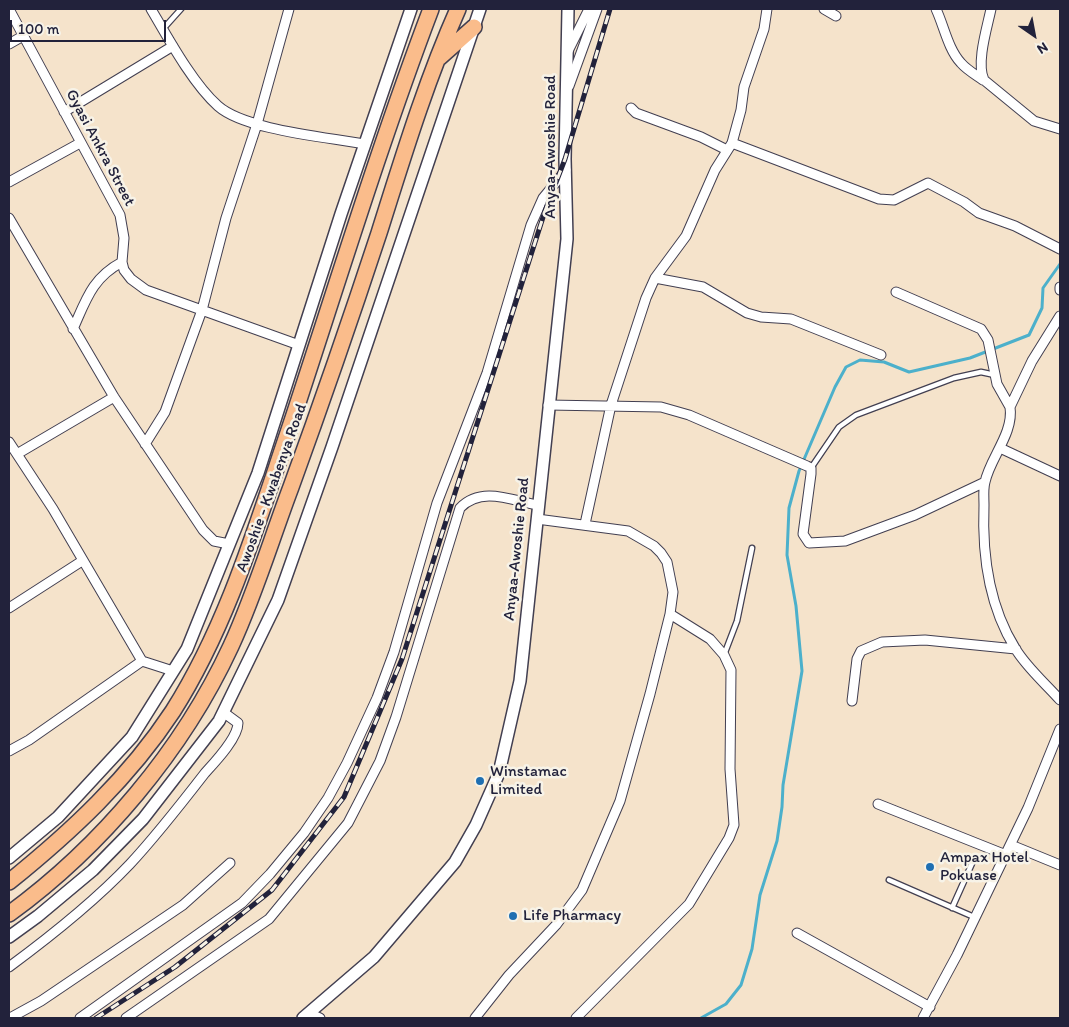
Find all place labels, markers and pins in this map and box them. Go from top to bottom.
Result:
place label: Winstamac Limited [490,762,567,800]
marker: Winstamac Limited [474,775,486,787]
place label: Ampax Hotel Pokuase [940,848,1029,886]
marker: Ampax Hotel Pokuase [924,861,936,873]
place label: Life Pharmacy [523,906,621,926]
marker: Life Pharmacy [507,910,519,922]

